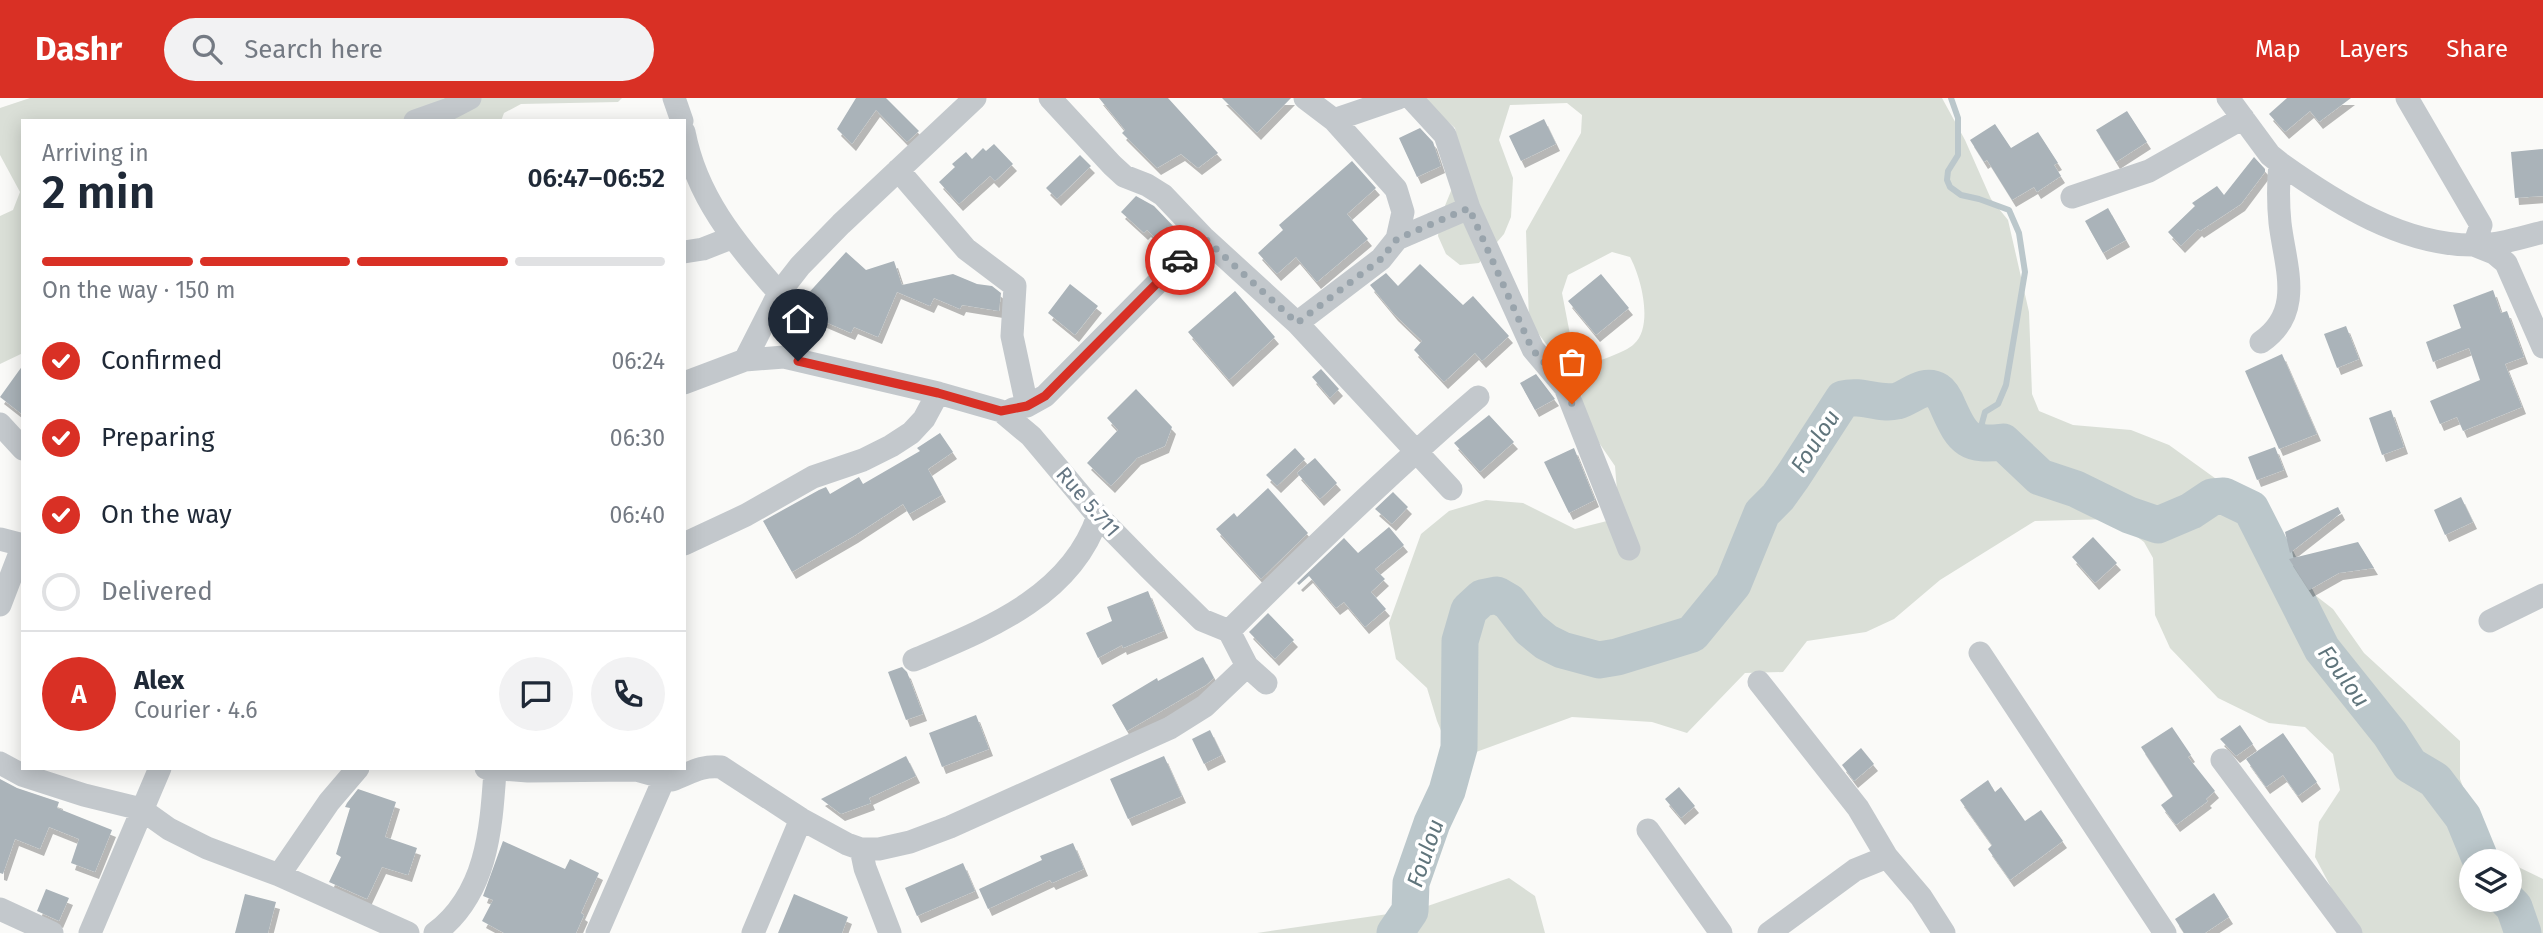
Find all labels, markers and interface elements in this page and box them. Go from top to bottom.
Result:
search box [164,18,654,81]
text: Dashr [35,29,122,69]
icon: search [188,30,226,68]
text: Search here [244,34,383,65]
text: Map [2255,35,2301,63]
text: Layers [2339,35,2408,63]
text: Share [2446,35,2508,63]
text: Arriving in [42,139,149,167]
text: 06:47–06:52 [527,163,665,194]
text: 2 min [42,165,155,220]
courier [1145,225,1215,295]
icon: car [1161,241,1199,279]
text: On the way · 150 m [42,276,235,304]
pin [768,289,828,361]
icon: home [779,300,817,338]
pin [1542,332,1602,404]
icon: check [42,342,80,380]
icon: bag [1553,343,1591,381]
text: Confirmed [101,345,222,376]
text: 06:24 [611,347,665,375]
water label: Foulou [1784,404,1846,478]
icon: check [42,419,80,457]
text: Preparing [101,422,214,453]
text: 06:30 [610,424,665,452]
street label: Rue 5.711 [1051,462,1125,542]
icon: check [42,496,80,534]
text: On the way [101,499,232,530]
text: 06:40 [609,501,665,529]
text: Delivered [101,576,213,607]
water label: Foulou [2312,639,2376,713]
button: chat [499,657,573,731]
button: phone [591,657,665,731]
text: Alex [134,665,184,696]
text: A [71,679,87,710]
text: Courier · 4.6 [134,696,258,724]
water label: Foulou [1400,815,1450,891]
map controls [2459,849,2522,912]
button: layers [2459,849,2522,912]

